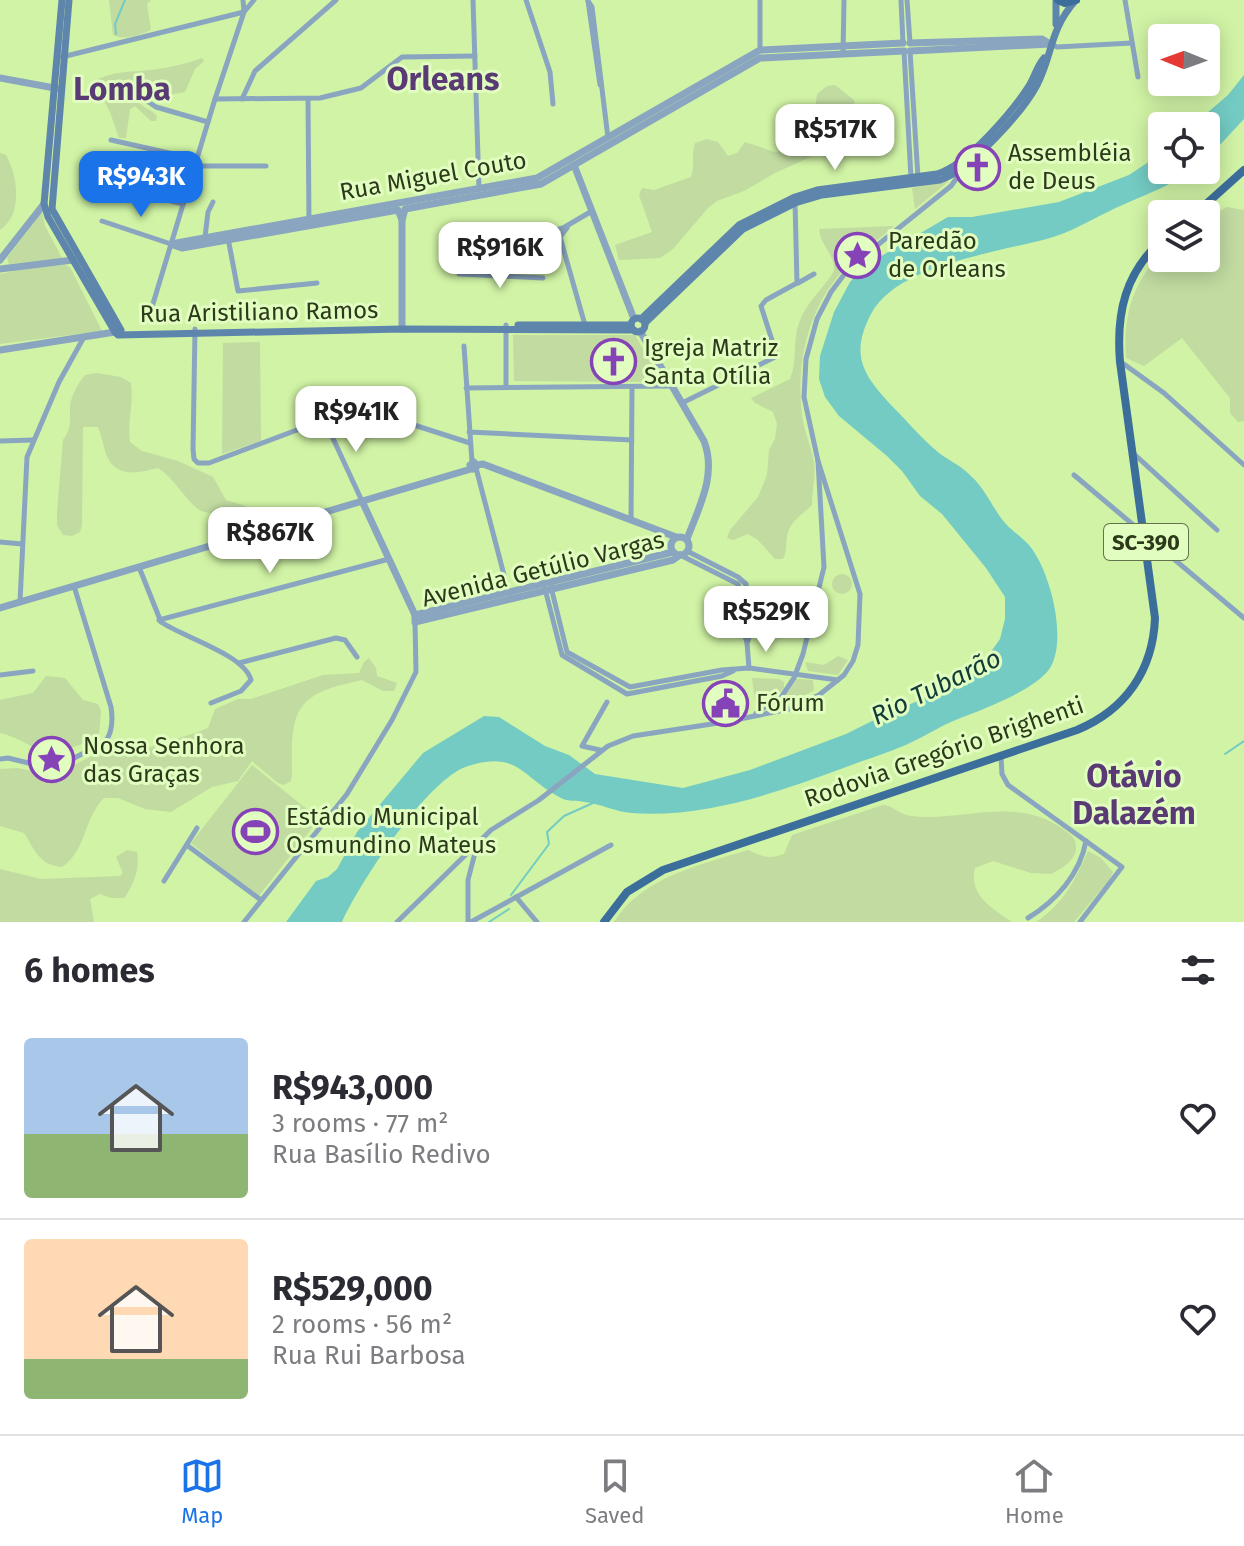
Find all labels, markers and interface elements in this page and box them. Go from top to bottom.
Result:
north arrow [1148,24,1220,96]
map controls [1148,24,1220,272]
district label: Orleans [386,60,500,98]
district label: Lomba [73,70,171,108]
pin: R$517K [770,104,900,172]
button: locate [1148,112,1220,184]
text: R$517K [793,114,877,145]
place label: Assembléia de Deus [1008,139,1132,195]
church icon: Assembléia de Deus [953,143,1001,191]
street label: Rua Miguel Couto [337,146,529,206]
pin: R$943K [76,151,206,219]
text: R$943K [97,161,185,192]
button: layers [1148,200,1220,272]
pin: R$916K [435,222,565,290]
place label: Paredão de Orleans [888,227,1006,283]
place icon: Paredão de Orleans [833,231,881,279]
text: R$916K [457,232,543,263]
street label: Rua Aristiliano Ramos [139,296,379,328]
place label: Igreja Matriz Santa Otília [644,334,778,390]
church icon: Igreja Matriz Santa Otília [589,338,637,386]
pin: R$941K [291,386,421,454]
text: R$941K [313,396,399,427]
pin: R$867K [205,507,335,575]
text: R$867K [226,517,314,548]
road number: SC-390 [1104,524,1188,560]
street label: Avenida Getúlio Vargas [419,525,667,613]
pin: R$529K [701,586,831,654]
text: R$529K [722,596,810,627]
water label: Rio Tubarão [866,642,1006,732]
public building icon: Fórum [701,679,749,727]
place label: Fórum [756,689,825,717]
street label: Rodovia Gregório Brighenti [801,691,1087,813]
place label: Nossa Senhora das Graças [83,732,245,788]
place icon: Nossa Senhora das Graças [28,736,76,784]
district label: Otávio Dalazém [1072,757,1196,832]
place label: Estádio Municipal Osmundino Mateus [286,803,496,859]
sports icon: Estádio Municipal Osmundino Mateus [231,807,279,855]
icon: filters [1176,948,1220,992]
text: 6 homes [24,950,155,991]
text: R$943,000 [272,1067,433,1108]
icon: home [88,1070,184,1166]
icon: heart [1176,1096,1220,1140]
text: 3 rooms · 77 m² [272,1108,448,1139]
text: Rua Basílio Redivo [272,1139,491,1170]
text: R$529,000 [272,1268,433,1309]
icon: home [88,1271,184,1367]
icon: heart [1176,1297,1220,1341]
text: 2 rooms · 56 m² [272,1309,452,1340]
text: Rua Rui Barbosa [272,1340,466,1371]
tab: Map [180,1454,224,1529]
tab: Saved [585,1454,644,1529]
tab: Home [1005,1454,1064,1529]

